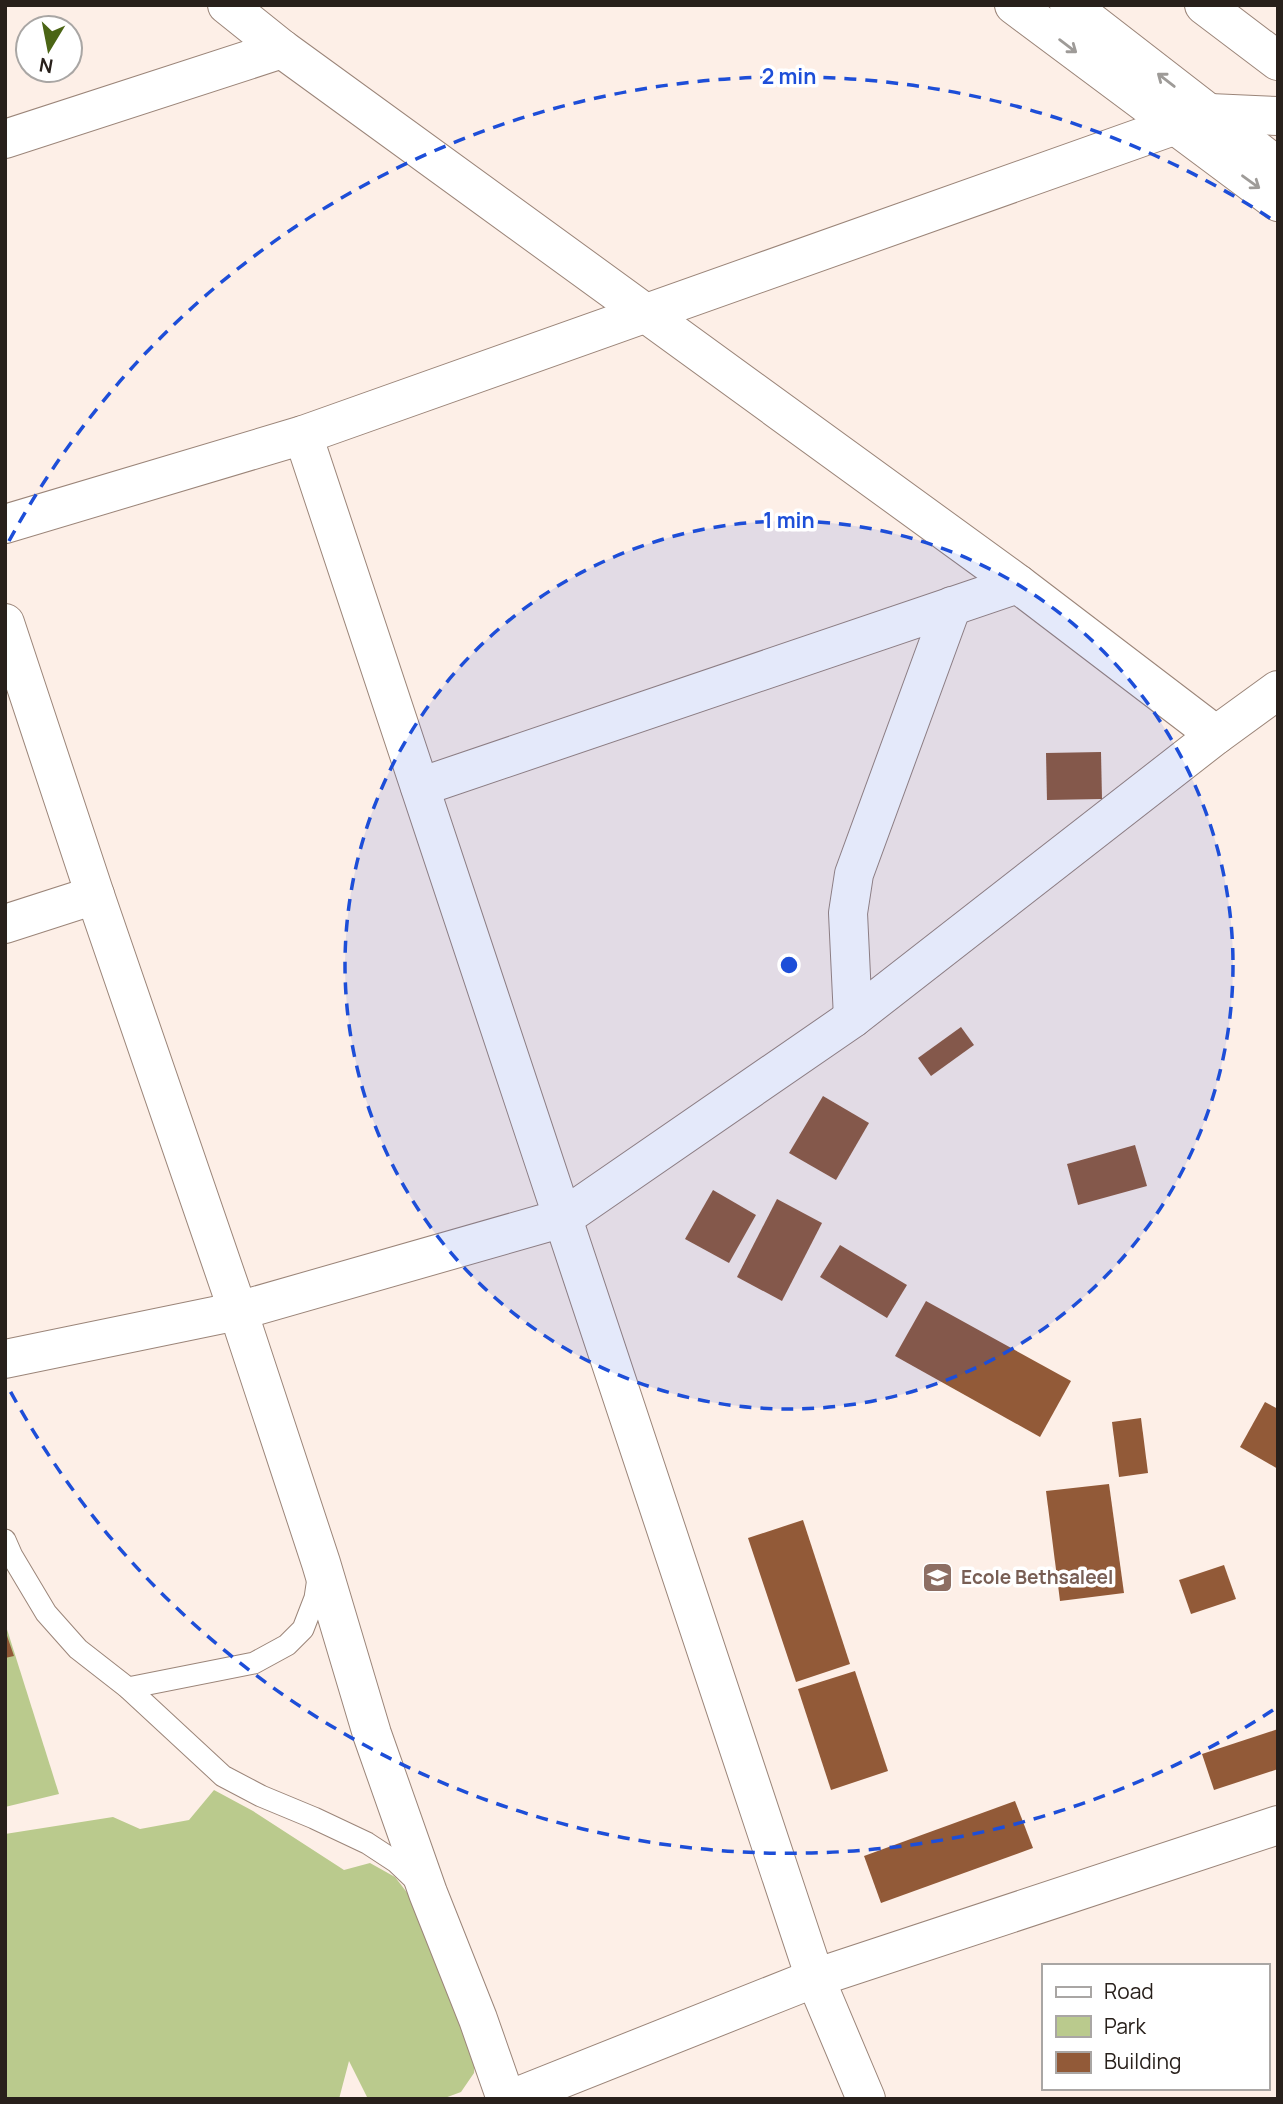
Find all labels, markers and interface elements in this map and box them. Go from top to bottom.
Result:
north arrow [14,14,84,84]
one-way arrow [1059,39,1077,54]
text: N [37,52,55,80]
text: 2 min [762,62,816,90]
one-way arrow [1158,72,1176,87]
one-way arrow [1241,175,1260,189]
text: 1 min [763,506,815,534]
centre of rings [777,953,801,977]
school or university icon: Ecole Bethsaleel [921,1560,955,1594]
place label: Ecole Bethsaleel [961,1564,1113,1590]
legend [1042,1964,1269,2090]
text: Road [1104,1977,1154,2005]
text: Park [1104,2012,1146,2040]
text: Building [1104,2047,1181,2075]

